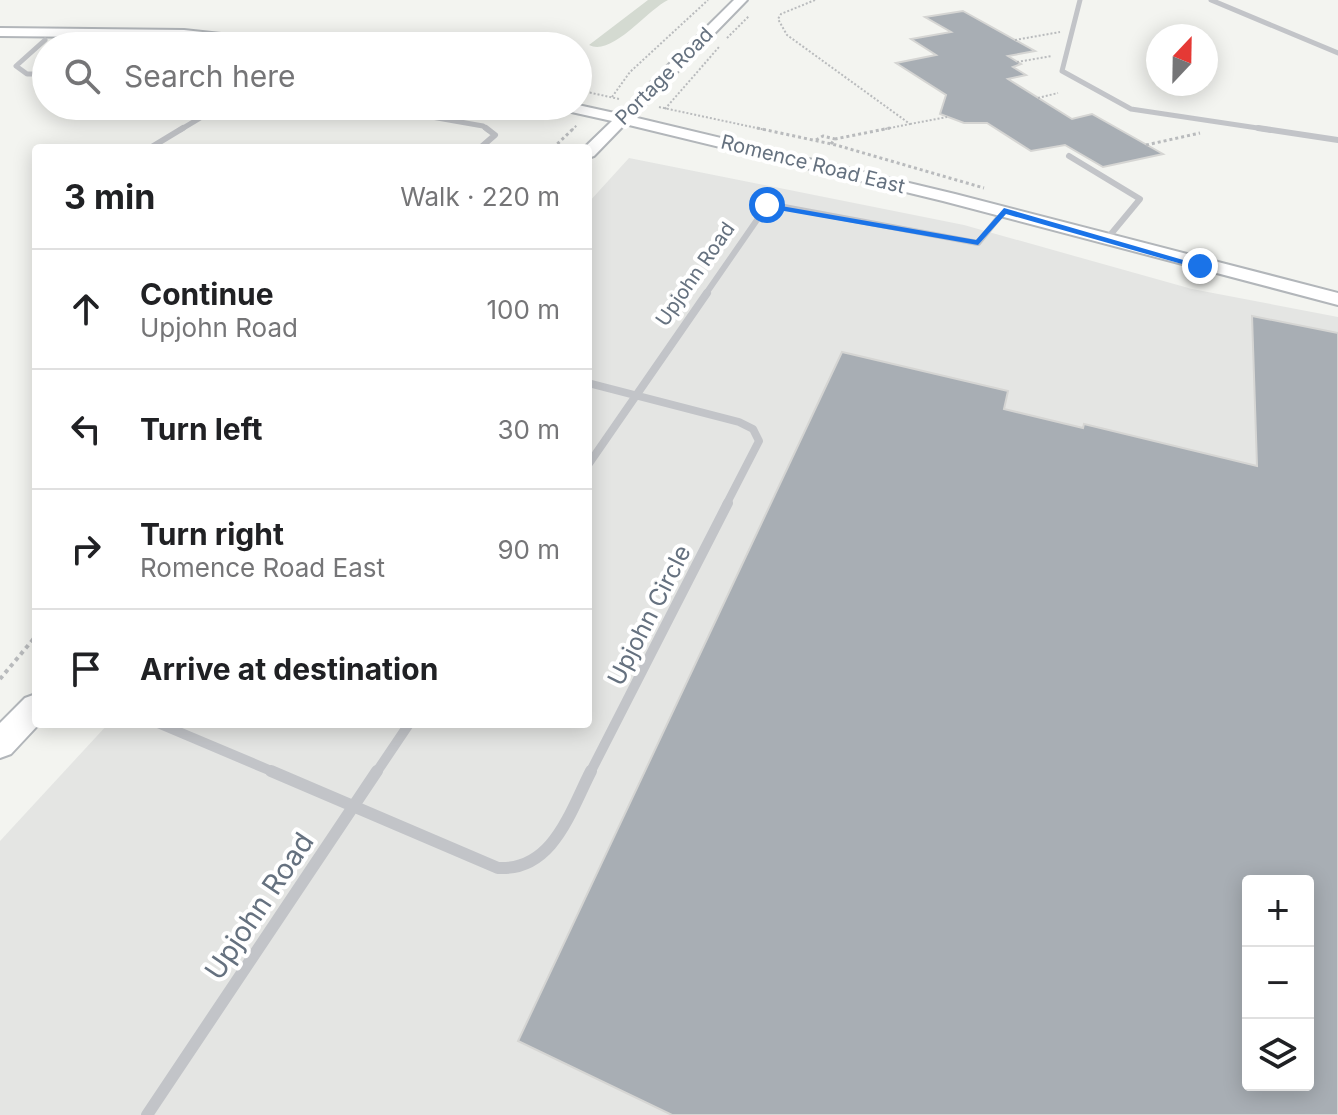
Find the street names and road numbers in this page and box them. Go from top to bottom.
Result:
street label: Portage Road [610,22,718,130]
street label: Romence Road East [719,130,908,199]
street label: Upjohn Road [650,217,740,331]
street label: Upjohn Circle [601,540,697,690]
street label: Upjohn Road [197,826,321,986]

